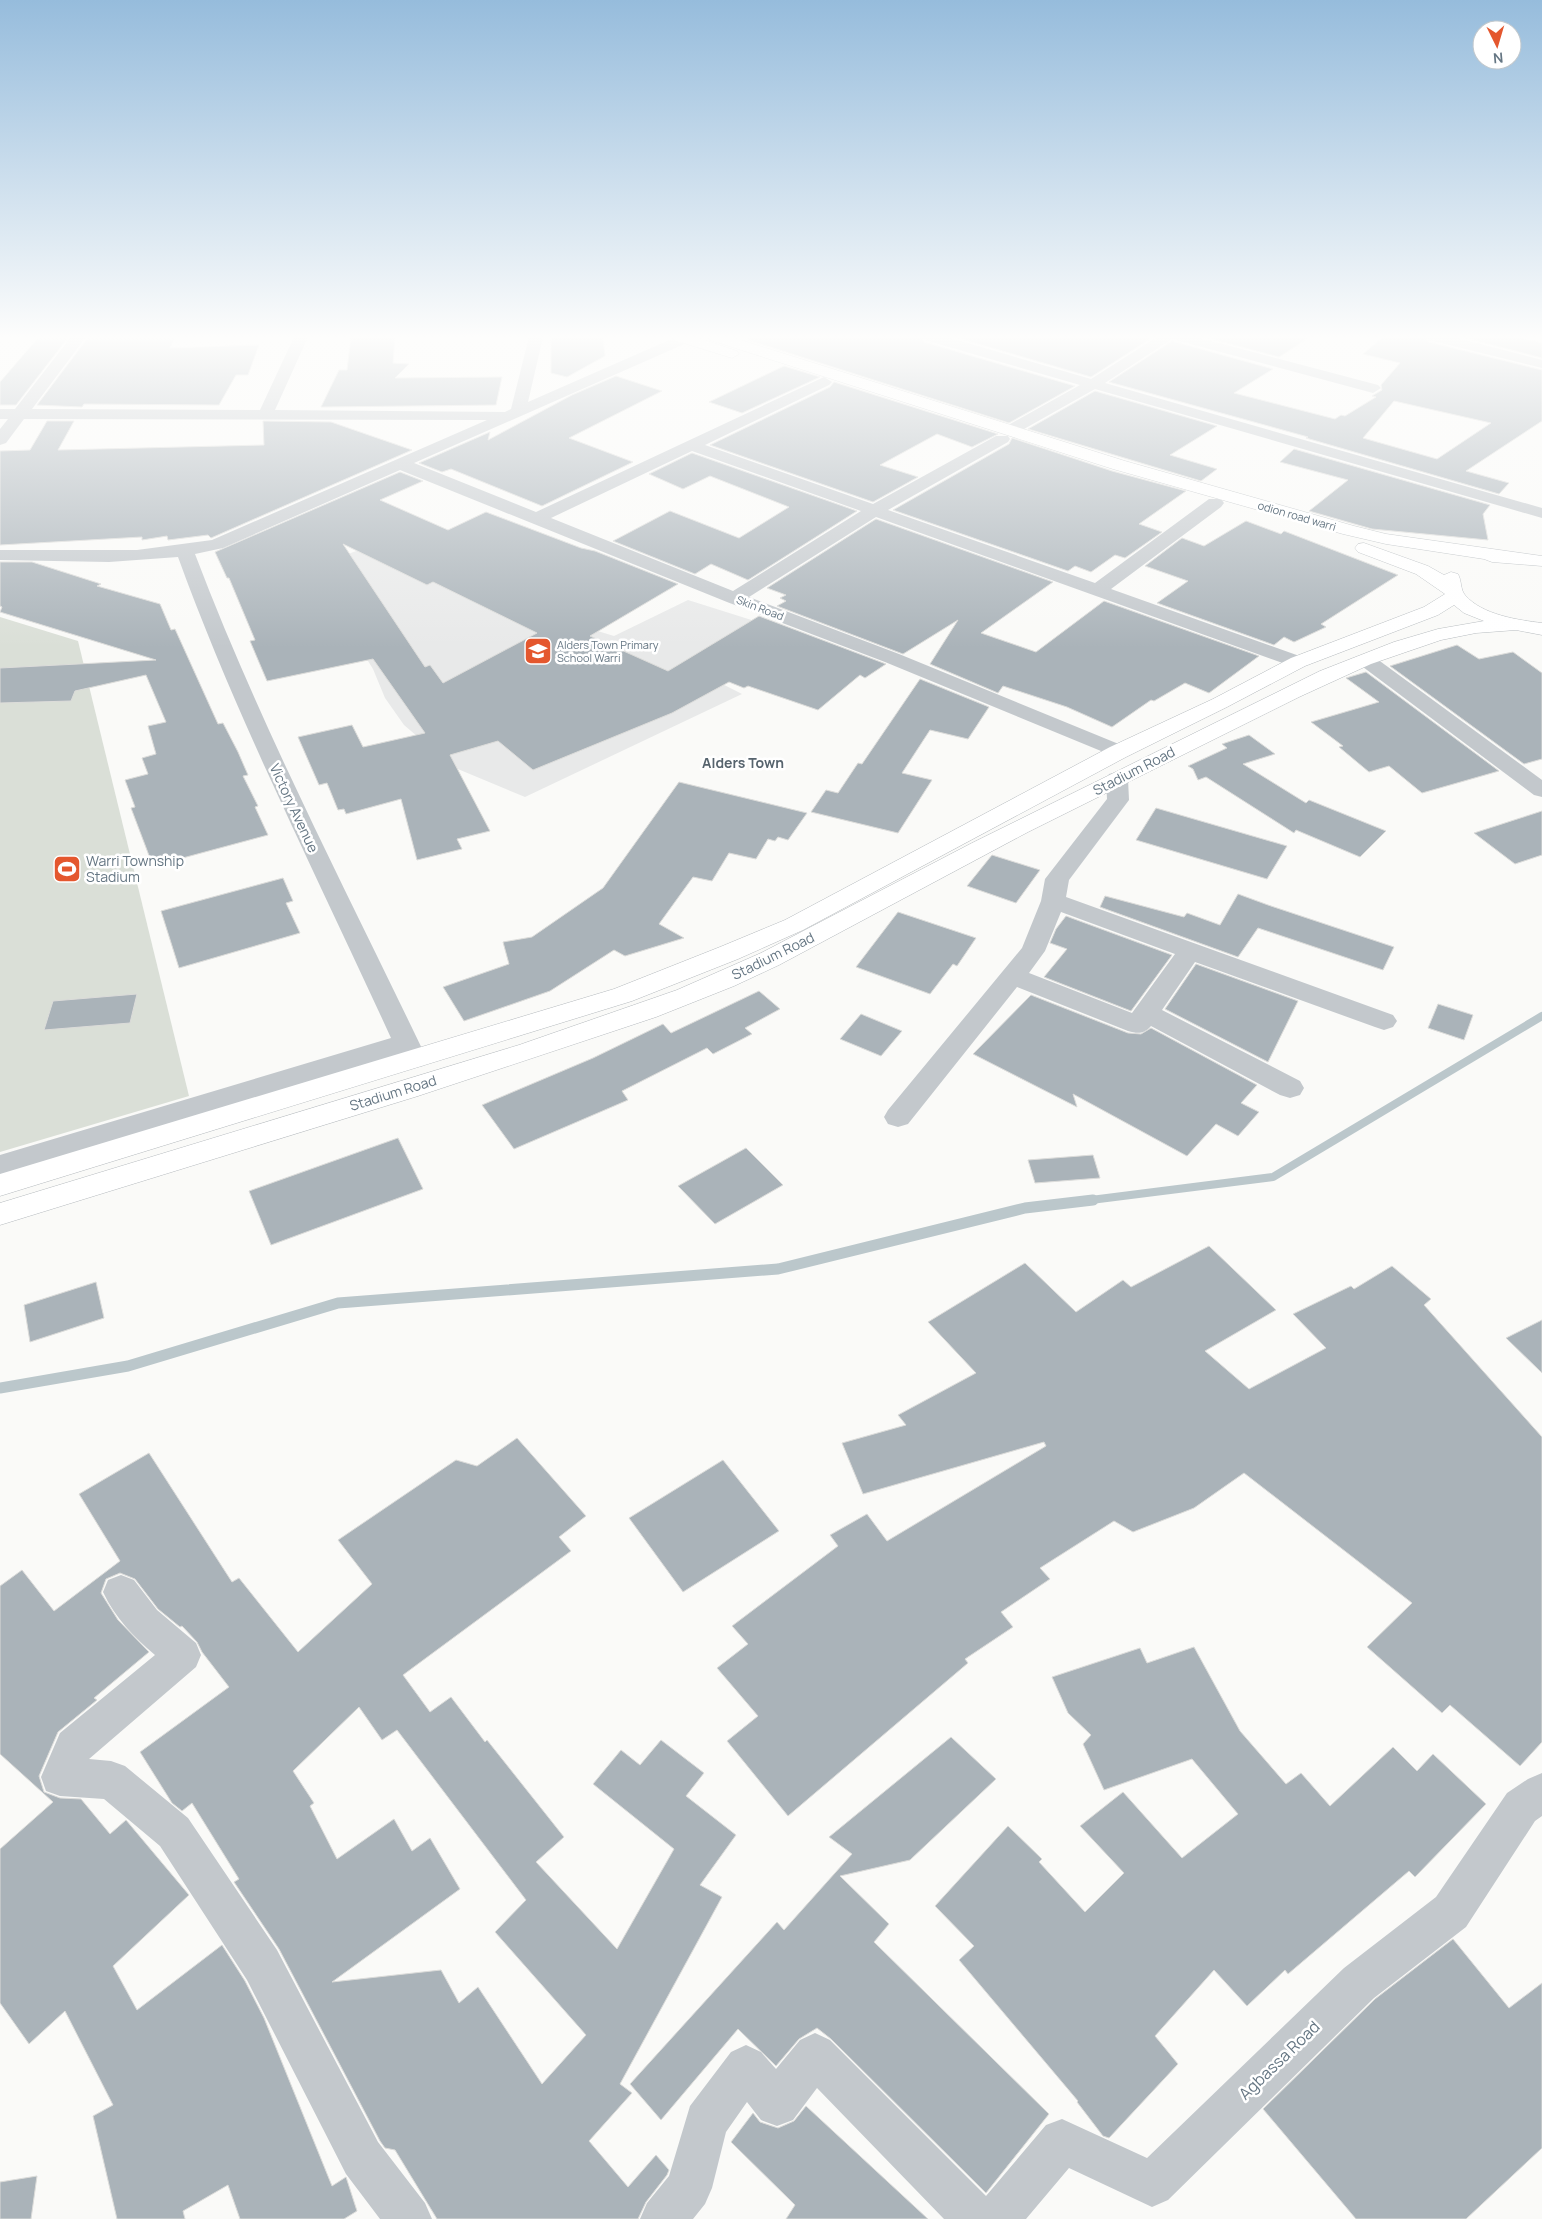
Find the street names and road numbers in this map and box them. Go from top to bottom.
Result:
street label: odion road warri [1256,497,1338,534]
street label: Skin Road [734,592,786,623]
street label: Stadium Road [1089,742,1178,799]
street label: Victory Avenue [266,760,323,855]
street label: Stadium Road [728,927,817,984]
street label: Stadium Road [347,1070,439,1115]
street label: Agbassa Road [1234,2016,1324,2104]

